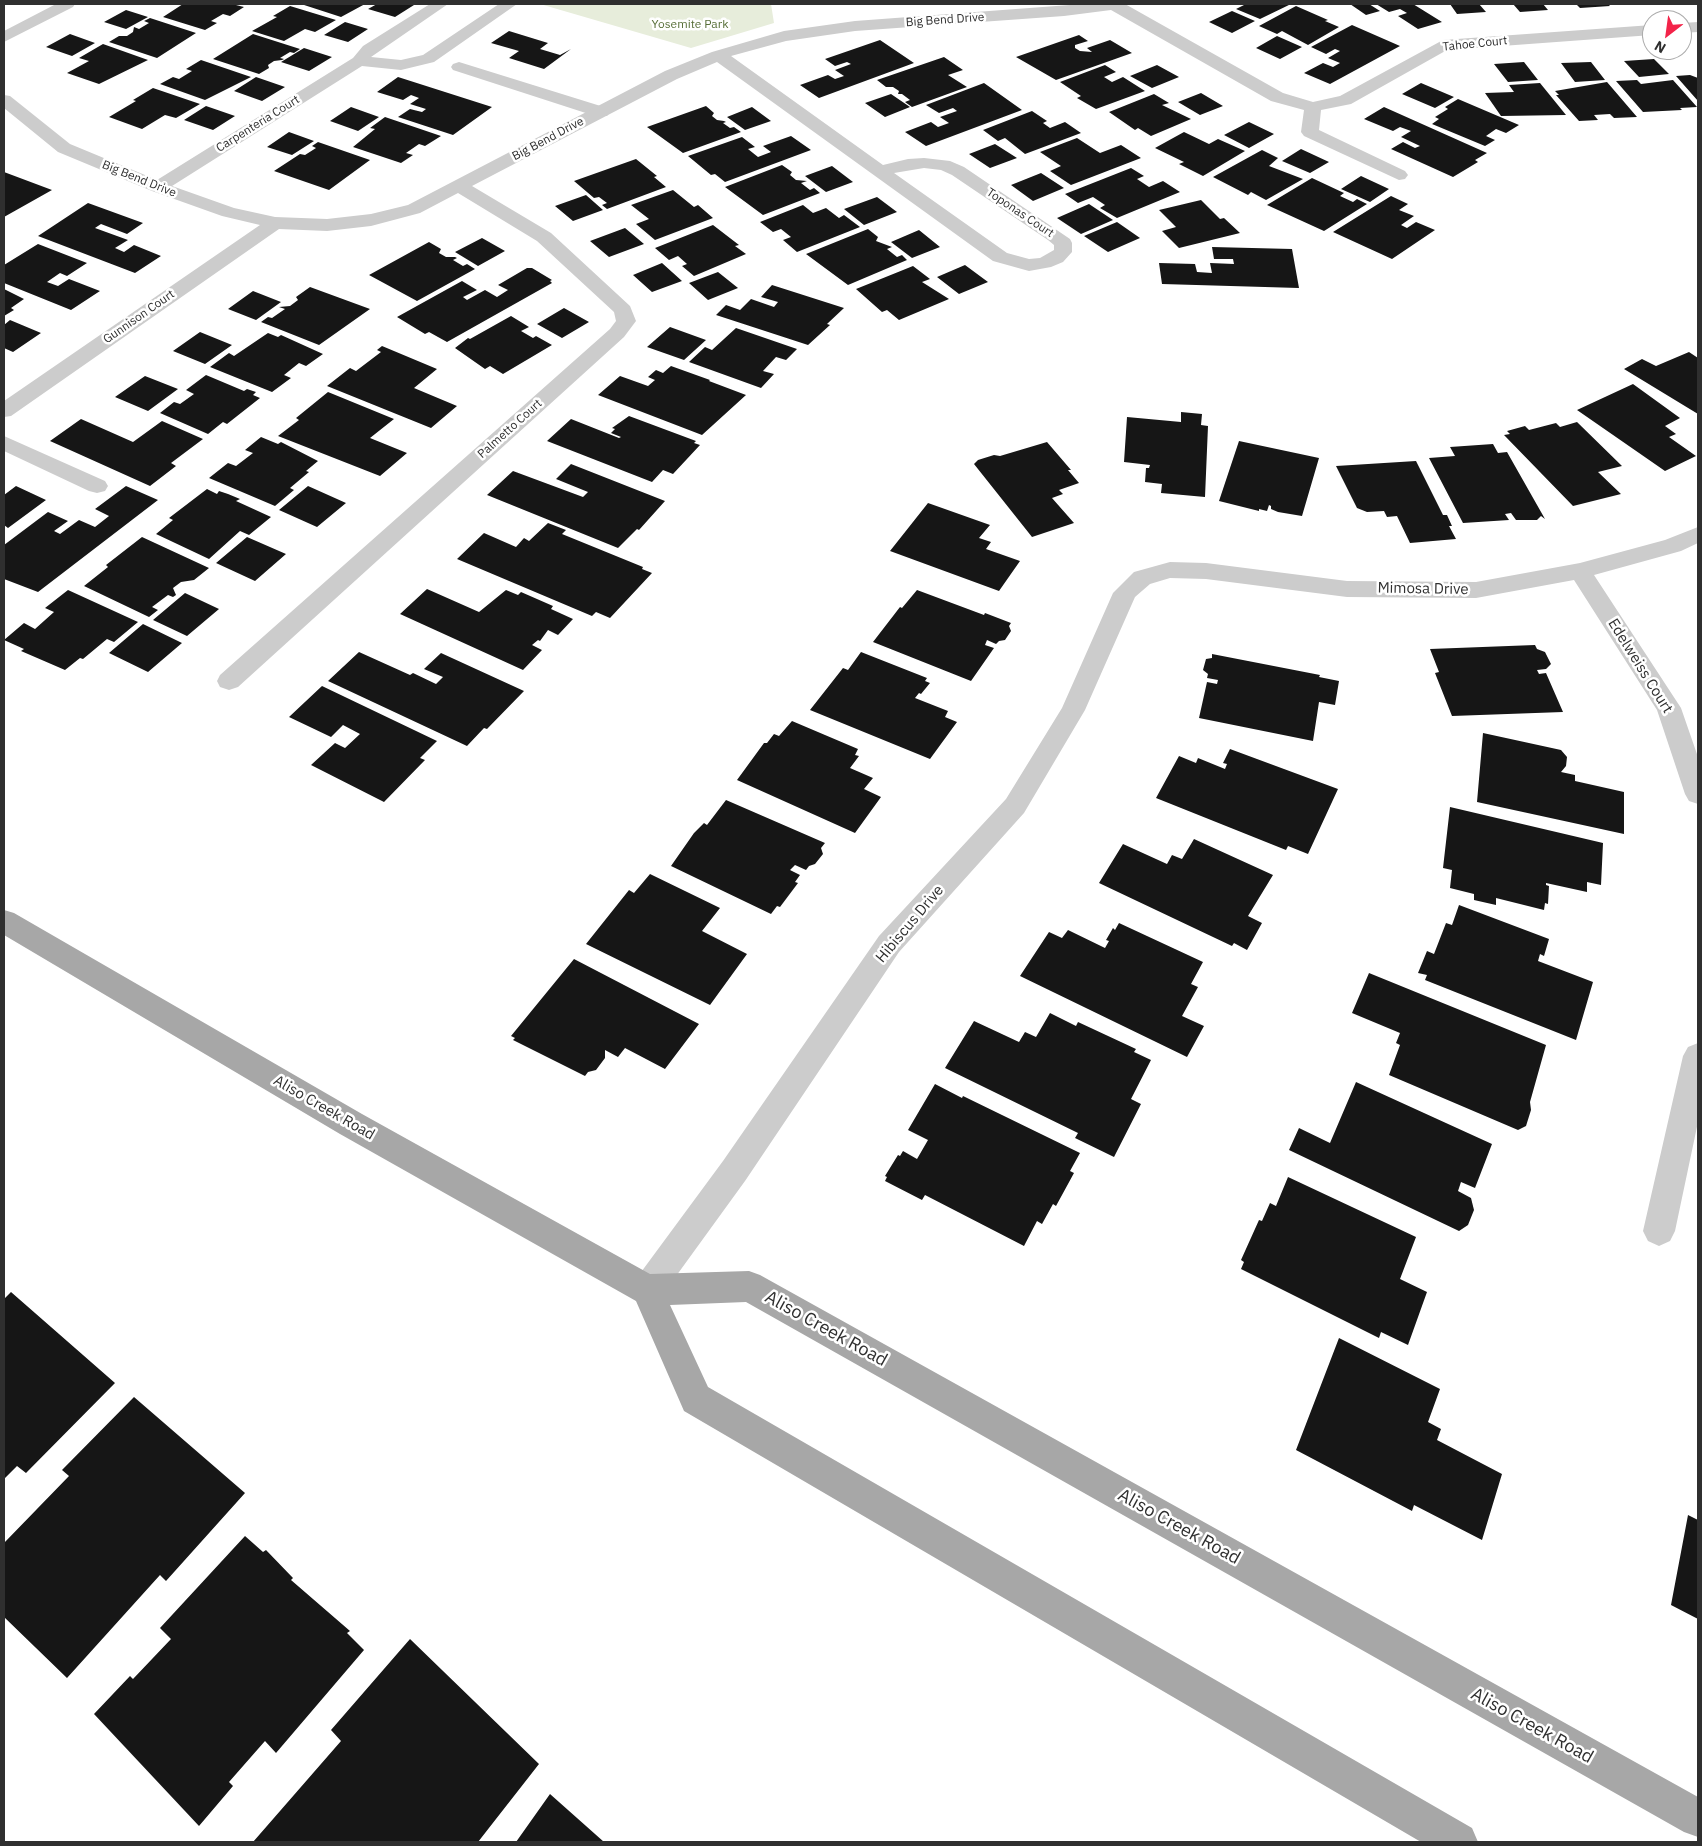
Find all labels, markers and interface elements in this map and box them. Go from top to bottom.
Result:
street label: Big Bend Drive [905,10,985,30]
north arrow [1642,10,1692,60]
park label: Yosemite Park [651,18,729,32]
street label: Tahoe Court [1442,33,1508,55]
text: N [1651,37,1669,57]
street label: Carpenteria Court [214,93,302,155]
street label: Big Bend Drive [510,114,586,164]
street label: Big Bend Drive [100,158,178,200]
street label: Toponas Court [984,185,1056,241]
street label: Gunnison Court [101,287,177,347]
street label: Palmetto Court [475,396,545,462]
street label: Mimosa Drive [1377,579,1469,599]
street label: Edelweiss Court [1604,615,1676,717]
street label: Hibiscus Drive [872,882,948,966]
street label: Aliso Creek Road [270,1072,378,1144]
street label: Aliso Creek Road [761,1286,891,1372]
street label: Aliso Creek Road [1114,1484,1244,1570]
street label: Aliso Creek Road [1467,1683,1597,1769]

